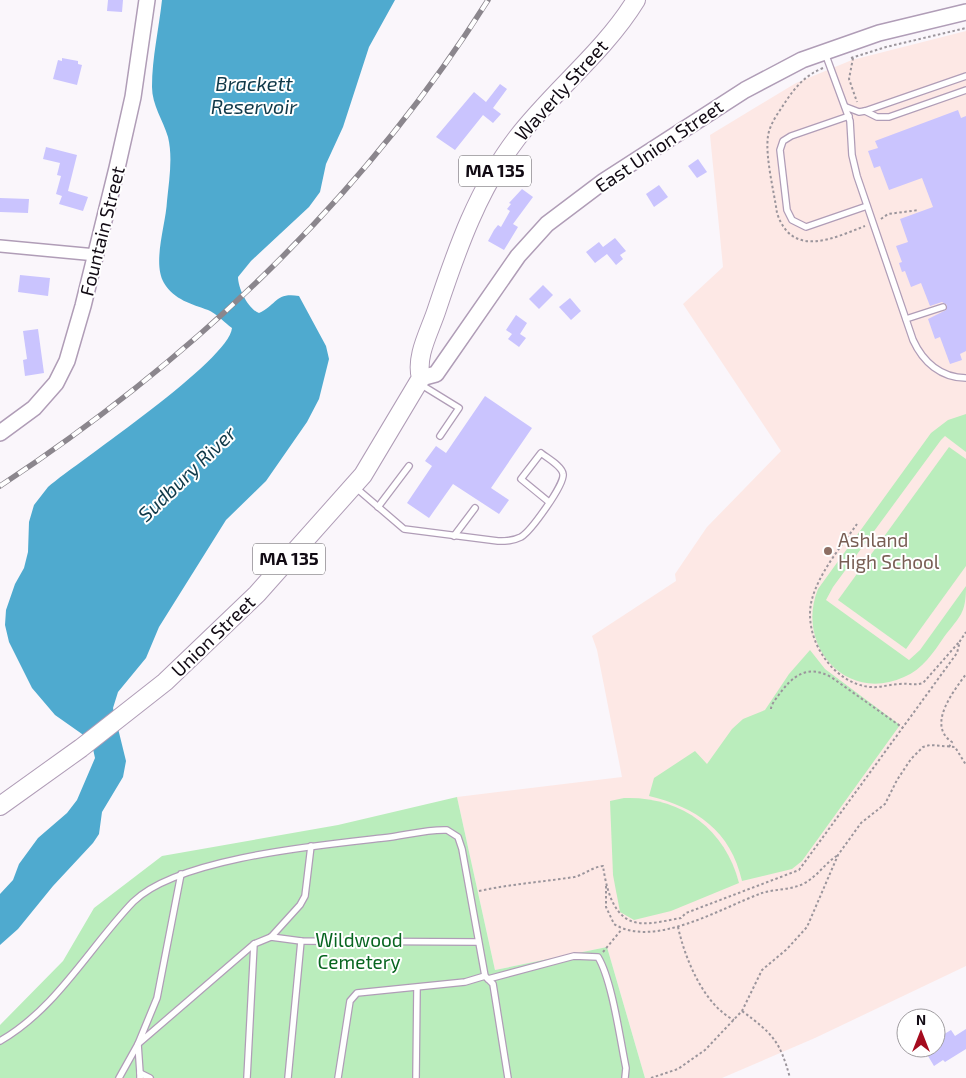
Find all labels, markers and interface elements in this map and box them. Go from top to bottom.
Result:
street label: Waverly Street [509,34,612,145]
water label: Brackett Reservoir [211,71,298,118]
street label: East Union Street [590,94,727,197]
road number: MA 135 [459,156,531,187]
street label: Fountain Street [74,164,129,298]
water label: Sudbury River [132,420,242,527]
place label: Ashland High School [838,528,940,573]
road number: MA 135 [253,544,325,574]
marker: Ashland High School [822,545,834,557]
street label: Union Street [166,590,259,681]
park label: Wildwood Cemetery [315,928,403,973]
north arrow [896,1008,946,1058]
text: N [916,1011,926,1028]

